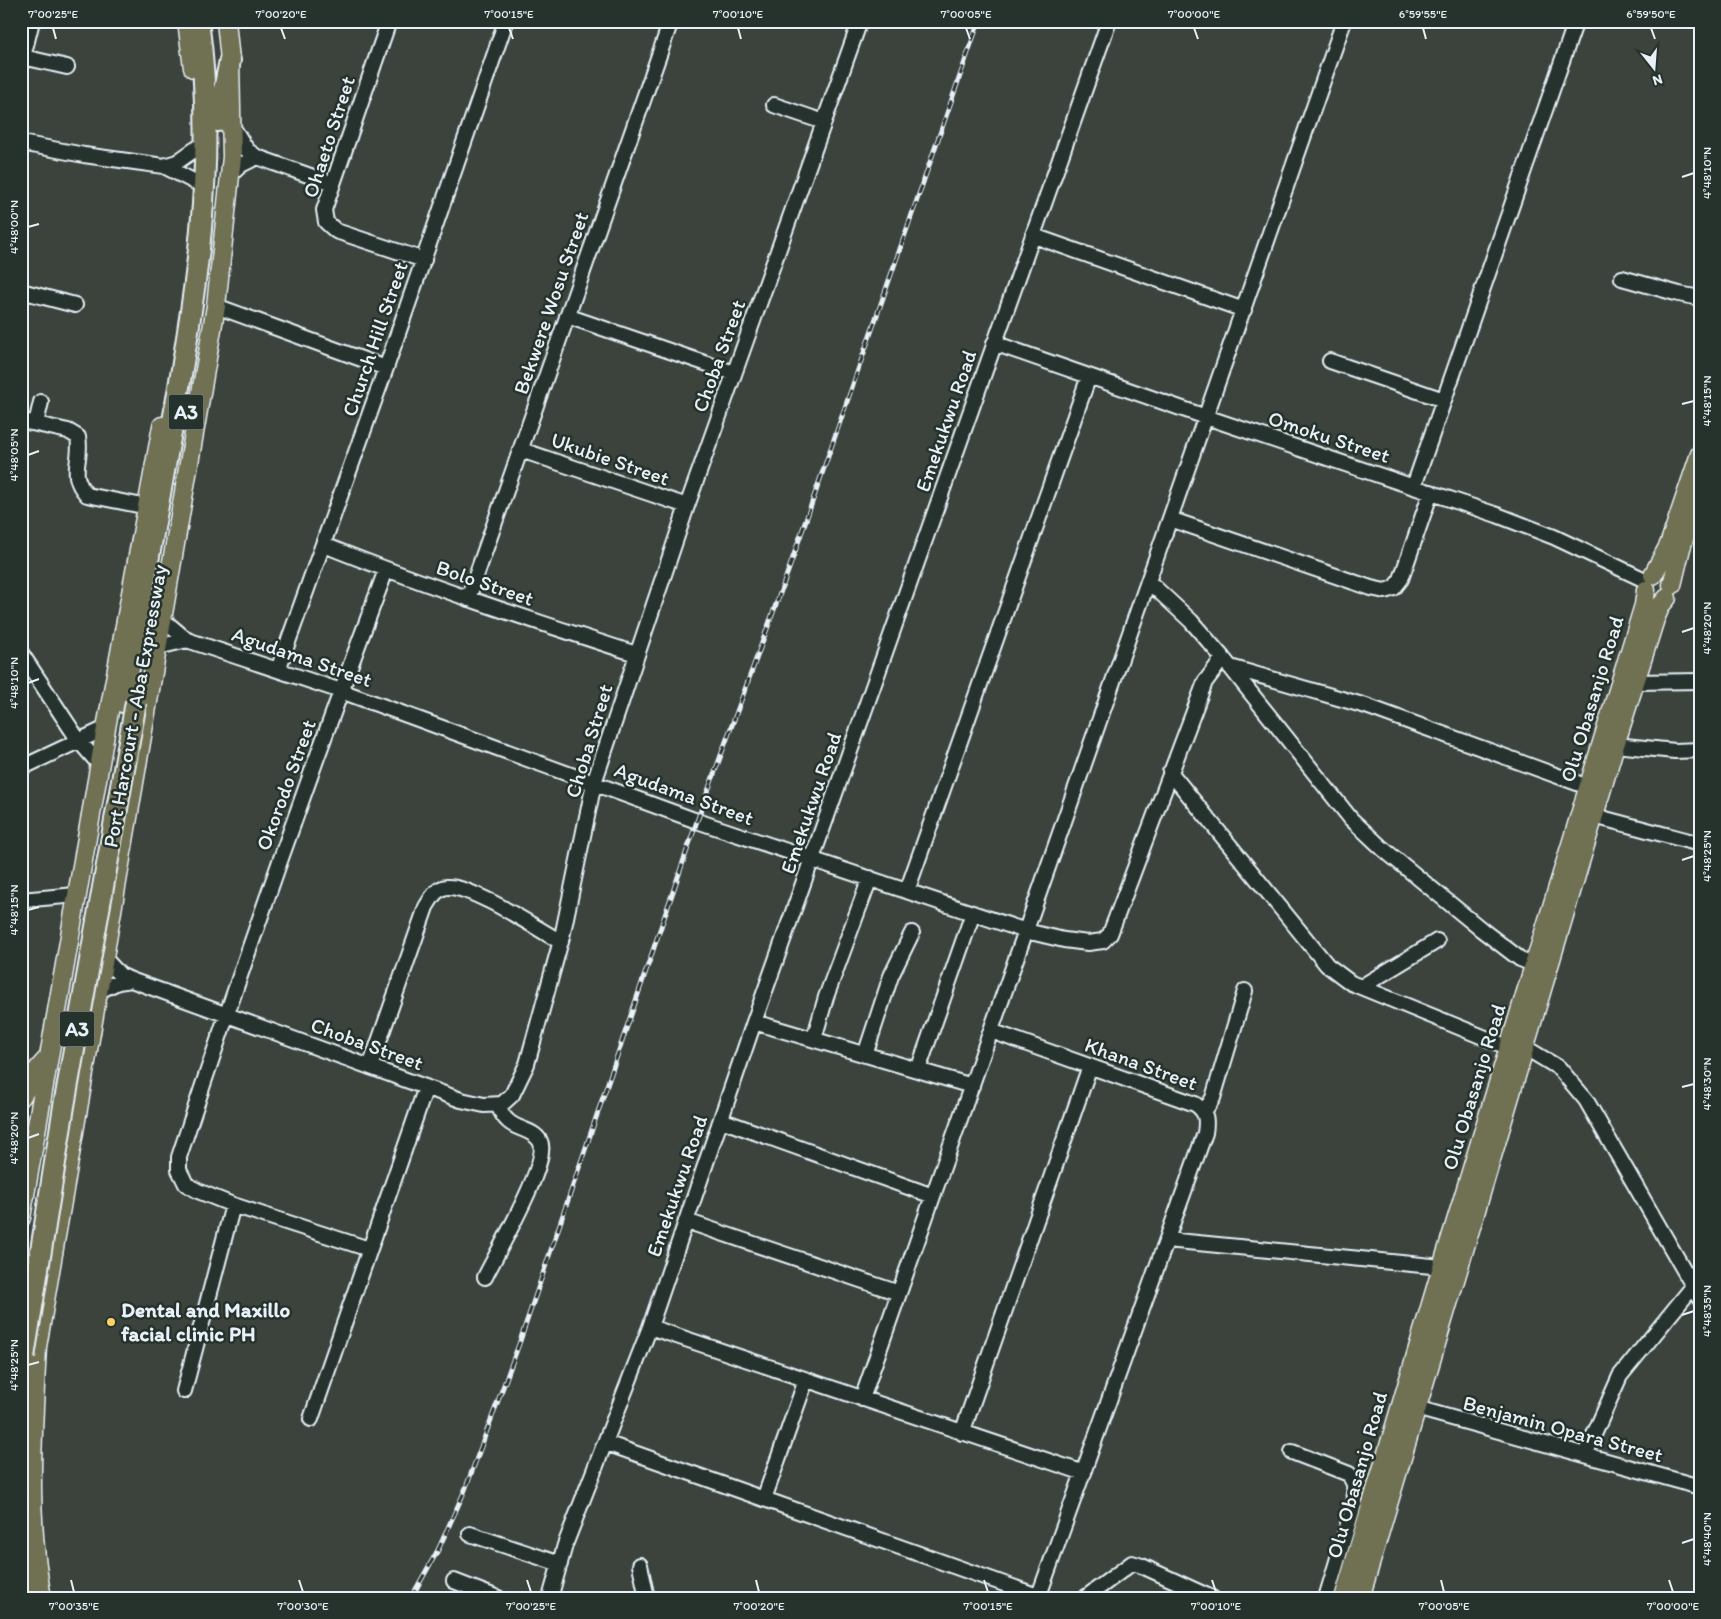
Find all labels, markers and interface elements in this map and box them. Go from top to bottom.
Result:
text: 7°00'25"E [28,7,78,21]
text: 7°00'20"E [255,7,307,21]
text: 7°00'15"E [484,7,534,21]
text: 7°00'10"E [713,7,764,21]
text: 7°00'05"E [940,7,992,21]
text: 7°00'00"E [1168,7,1221,21]
text: 6°59'55"E [1399,7,1448,21]
text: 6°59'50"E [1626,7,1676,21]
north arrow [1628,42,1678,92]
text: N [1651,70,1665,89]
street label: Ohaeto Street [297,73,360,201]
text: 4°48'10"N [1700,147,1714,199]
text: 4°48'00"N [7,200,21,254]
street label: Bekwere Wosu Street [508,208,594,397]
street label: Church Hill Street [336,258,413,420]
street label: Choba Street [687,296,750,415]
street label: Emekukwu Road [910,347,981,495]
text: 4°48'15"N [1700,375,1714,427]
road number: A3 [168,394,204,430]
street label: Omoku Street [1265,405,1393,468]
street label: Ukubie Street [548,427,673,490]
text: 4°48'05"N [7,429,21,481]
street label: Bolo Street [433,554,537,611]
street label: Port Harcourt - Aba Expressway [97,562,172,849]
text: 4°48'20"N [1700,602,1714,654]
street label: Olu Obasanjo Road [1554,612,1629,785]
street label: Agudama Street [229,621,375,692]
text: 4°48'10"N [7,657,21,709]
street label: Choba Street [559,681,618,801]
street label: Okorodo Street [250,716,321,854]
street label: Emekukwu Road [775,729,846,877]
street label: Agudama Street [611,757,757,830]
text: 4°48'25"N [1700,830,1714,882]
text: 4°48'15"N [7,884,21,936]
street label: Olu Obasanjo Road [1436,1000,1511,1173]
road number: A3 [60,1012,94,1046]
street label: Choba Street [308,1012,427,1075]
street label: Khana Street [1081,1032,1201,1095]
text: 4°48'30"N [1700,1057,1714,1111]
text: 4°48'20"N [7,1112,21,1164]
street label: Emekukwu Road [641,1112,712,1260]
text: 4°48'35"N [1700,1285,1714,1337]
place label: Dental and Maxillo facial clinic PH [121,1297,290,1346]
marker: Dental and Maxillo facial clinic PH [105,1316,117,1328]
text: 4°48'25"N [7,1339,21,1391]
street label: Olu Obasanjo Road [1321,1388,1392,1561]
street label: Benjamin Opara Street [1460,1390,1666,1467]
text: 4°48'40"N [1700,1512,1714,1566]
text: 7°00'35"E [49,1599,100,1613]
text: 7°00'30"E [277,1599,329,1613]
text: 7°00'25"E [506,1599,556,1613]
text: 7°00'20"E [733,1599,785,1613]
text: 7°00'15"E [963,1599,1013,1613]
text: 7°00'10"E [1191,1599,1242,1613]
text: 7°00'05"E [1418,1599,1470,1613]
text: 7°00'00"E [1647,1599,1700,1613]

